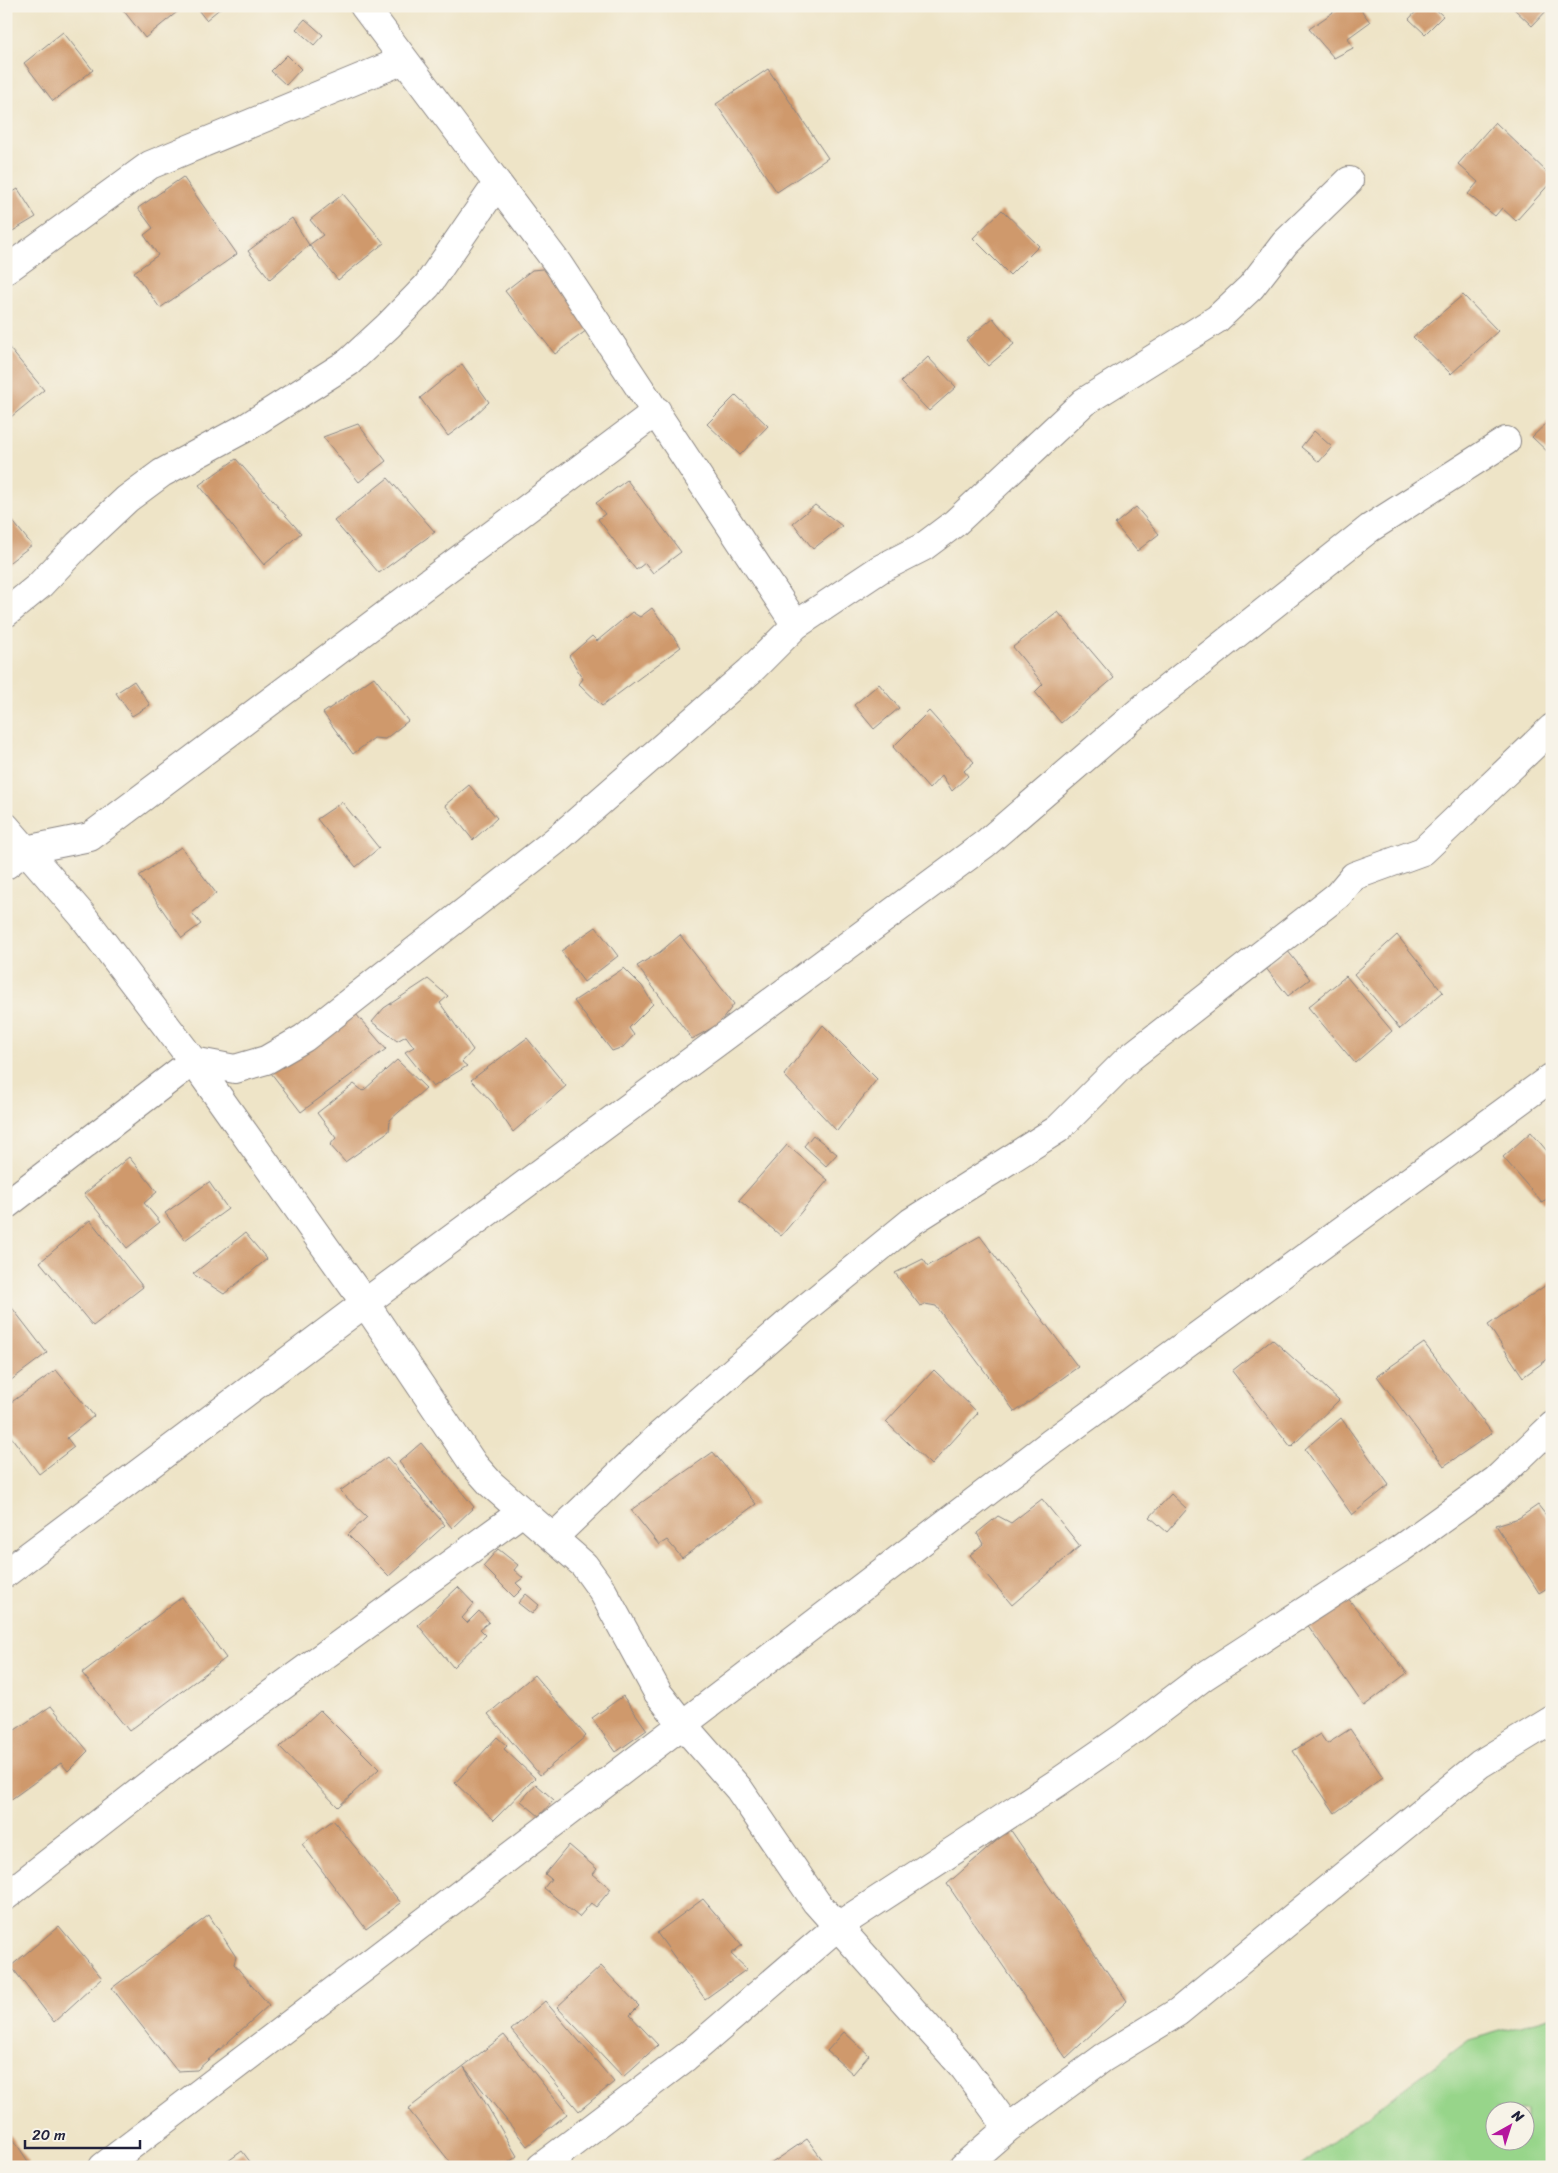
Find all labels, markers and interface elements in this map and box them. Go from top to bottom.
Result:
north arrow [1486,2100,1536,2150]
text: N [1505,2103,1530,2129]
scale bar [25,2118,140,2150]
text: 20 m [32,2122,66,2148]

